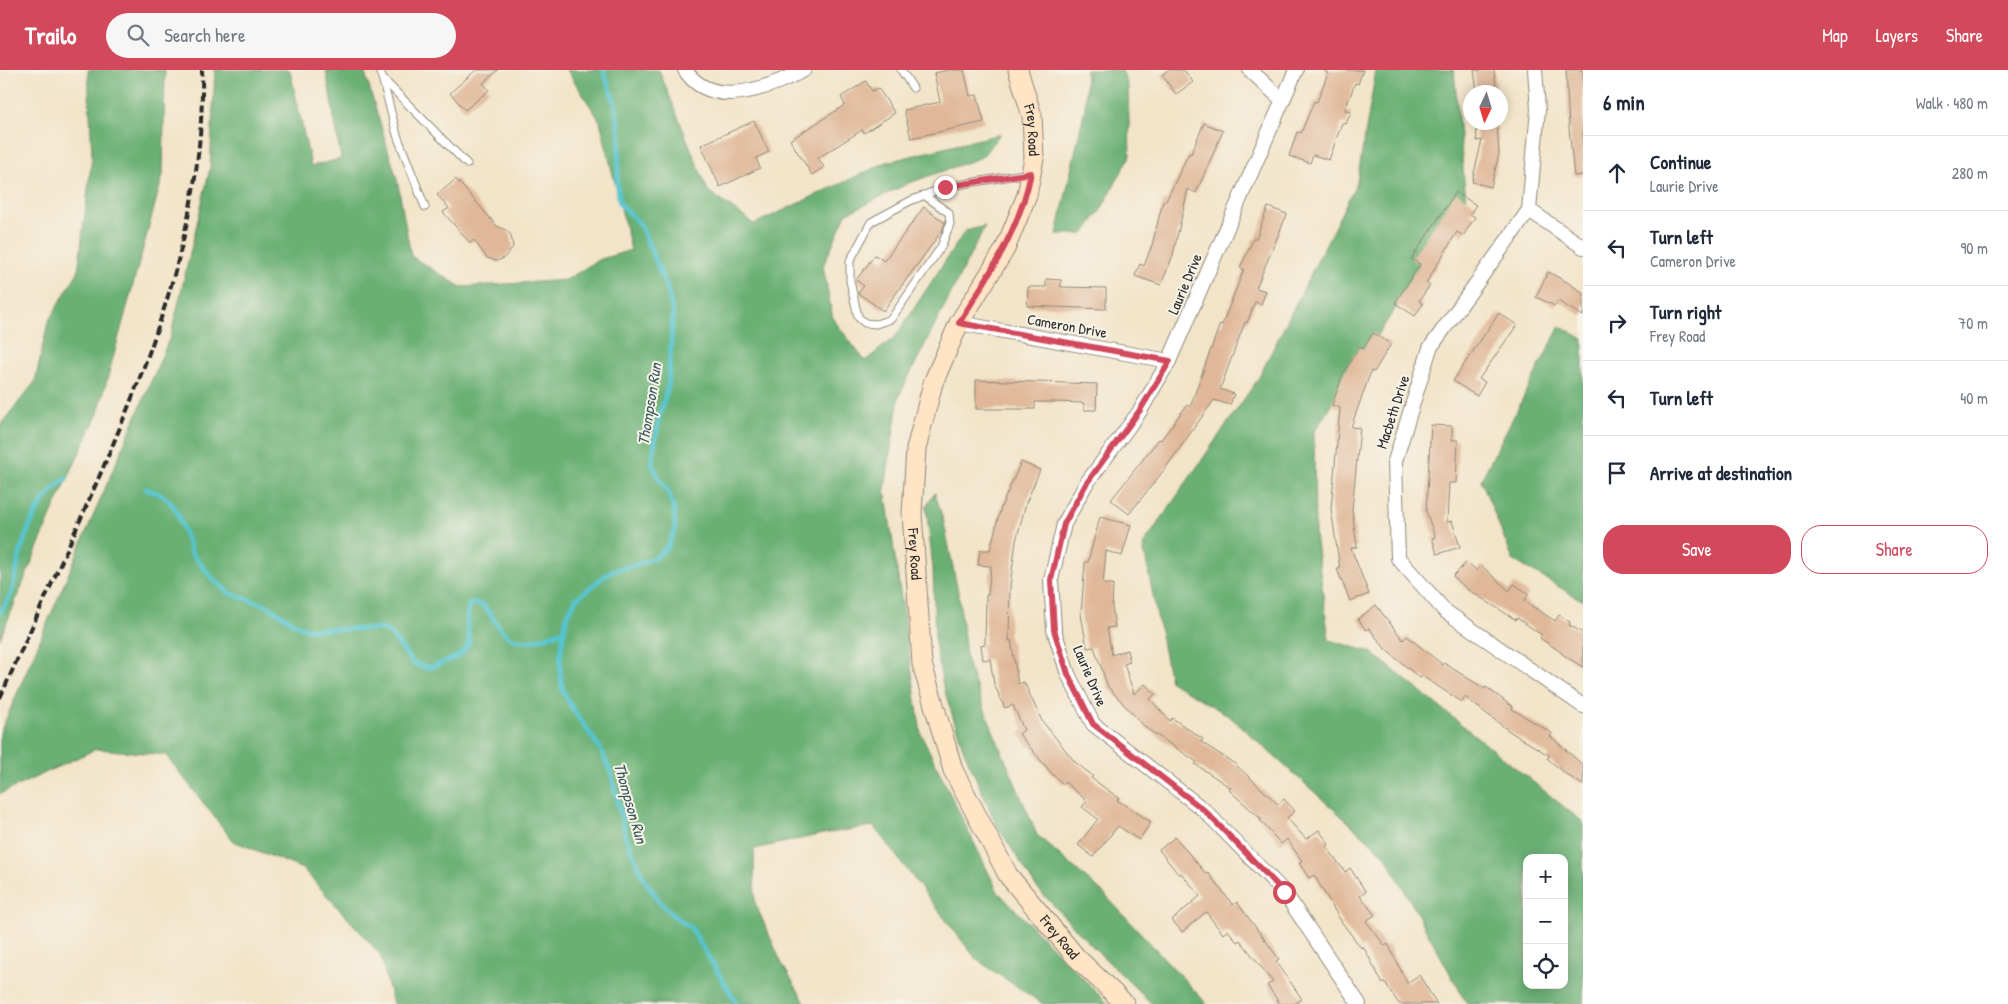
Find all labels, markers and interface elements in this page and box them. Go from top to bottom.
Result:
search box [106,13,456,58]
text: Trailo [25,19,76,51]
icon: search [124,21,152,49]
text: Search here [164,22,246,48]
text: Map [1822,23,1848,48]
text: Layers [1876,23,1918,48]
text: Share [1946,23,1983,48]
north arrow [1463,85,1508,130]
text: 6 min [1603,88,1645,117]
text: Walk · 480 m [1916,92,1988,114]
street label: Frey Road [1019,100,1045,156]
text: Continue [1650,149,1711,175]
icon: ahead [1603,159,1631,187]
text: 280 m [1952,162,1988,184]
text: Laurie Drive [1650,175,1719,197]
route end [934,176,957,199]
text: Turn left [1650,224,1713,250]
icon: left [1603,234,1631,262]
text: 90 m [1960,237,1988,259]
street label: Laurie Drive [1162,250,1207,317]
text: Cameron Drive [1650,250,1736,272]
text: Turn right [1650,299,1721,325]
street label: Cameron Drive [1026,308,1109,343]
icon: right [1603,309,1631,337]
text: 70 m [1958,312,1988,334]
text: Frey Road [1650,325,1705,347]
water label: Thompson Run [632,360,667,447]
street label: Macbeth Drive [1371,372,1414,451]
icon: left [1603,384,1631,412]
text: Turn left [1650,385,1713,411]
text: 40 m [1960,387,1988,409]
icon: arrive [1603,459,1631,487]
text: Arrive at destination [1650,460,1792,486]
button: Save [1603,525,1791,574]
button: Share [1801,525,1988,574]
street label: Frey Road [903,526,927,581]
street label: Laurie Drive [1068,642,1113,710]
water label: Thompson Run [609,760,653,848]
map controls [1523,854,1568,989]
button: + [1523,854,1568,899]
route start [1273,881,1296,904]
button: − [1523,899,1568,944]
street label: Frey Road [1035,909,1085,964]
button: locate [1523,944,1568,989]

